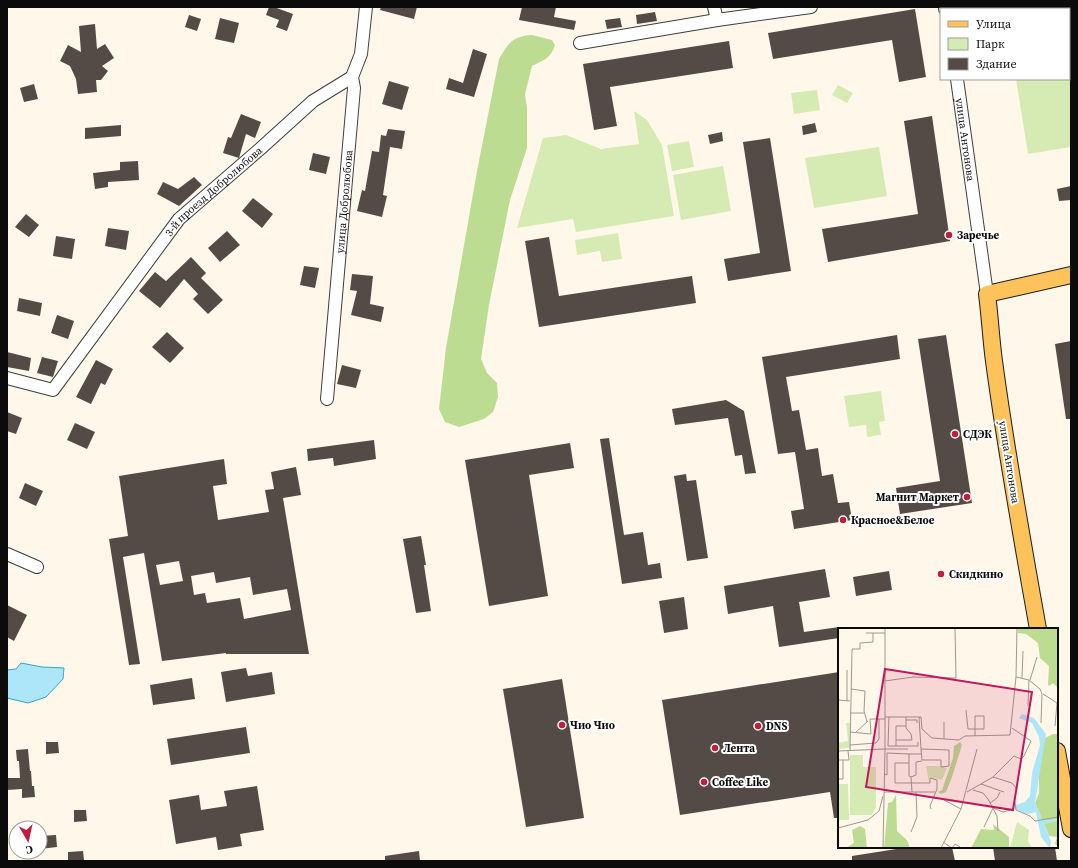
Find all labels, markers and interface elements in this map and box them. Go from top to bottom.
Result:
legend [940,8,1070,80]
text: Улица [976,16,1012,32]
text: Парк [976,36,1005,52]
text: Здание [976,56,1017,72]
street label: улица Антонова [952,97,979,182]
street label: 3-й проезд Добролюбова [161,143,266,239]
street label: улица Добролюбова [332,149,356,254]
place label: Заречье [957,228,999,243]
marker: Заречье [944,230,954,240]
street label: улица Антонова [995,419,1023,505]
place label: СДЭК [963,427,992,442]
marker: СДЭК [950,429,960,439]
place label: Магнит Маркет [876,490,959,505]
marker: Магнит Маркет [962,492,972,502]
place label: Красное&Белое [851,513,935,528]
marker: Красное&Белое [838,515,848,525]
place label: Скидкино [949,567,1003,582]
marker: Скидкино [936,569,946,579]
inset map [838,628,1058,848]
place label: Чио Чио [570,718,615,733]
place label: DNS [766,719,787,734]
marker: Чио Чио [557,720,567,730]
marker: DNS [753,721,763,731]
place label: Лента [723,741,755,756]
marker: Лента [710,743,720,753]
place label: Coffee Like [712,775,768,790]
marker: Coffee Like [699,777,709,787]
north arrow [8,820,48,860]
text: С [25,841,34,857]

